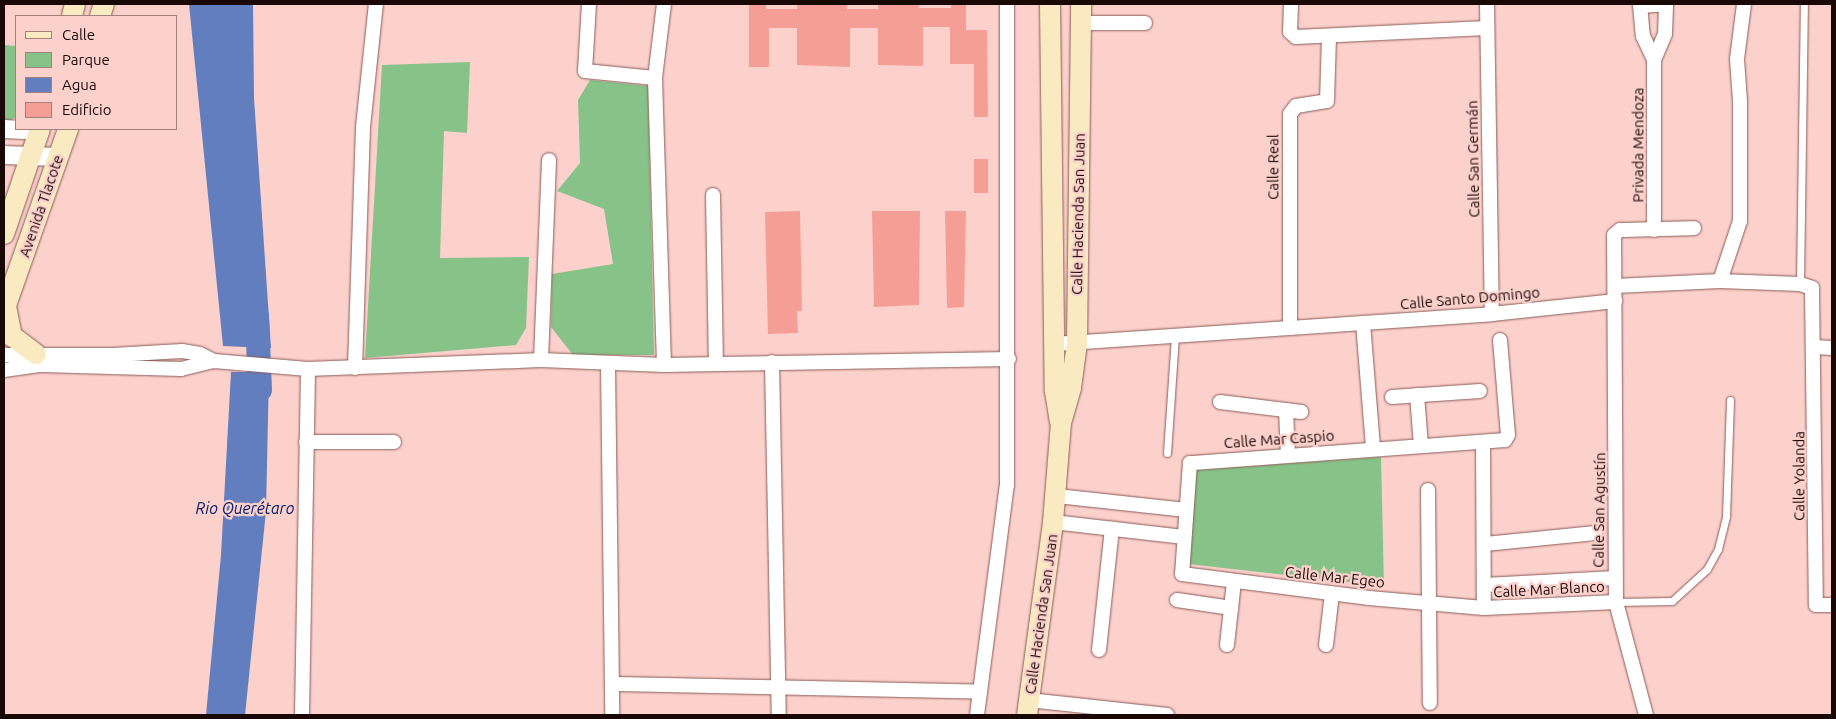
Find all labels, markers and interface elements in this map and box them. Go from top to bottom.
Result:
legend [15,15,178,130]
text: Calle [62,26,95,43]
text: Parque [62,51,110,68]
text: Agua [62,76,97,93]
street label: Privada Mendoza [1629,87,1647,203]
street label: Calle San Germán [1463,100,1483,218]
text: Edificio [62,101,111,118]
street label: Calle Hacienda San Juan [1068,133,1088,295]
street label: Calle Real [1264,134,1282,200]
street label: Avenida Tlacote [15,152,67,260]
street label: Calle Santo Domingo [1399,283,1541,313]
street label: Calle Mar Caspio [1223,426,1335,452]
street label: Calle Yolanda [1790,431,1808,521]
street label: Calle San Agustín [1589,452,1609,568]
water label: Rio Querétaro [196,498,294,518]
street label: Calle Hacienda San Juan [1021,533,1061,695]
street label: Calle Mar Egeo [1284,563,1386,591]
street label: Calle Mar Blanco [1493,577,1605,601]

